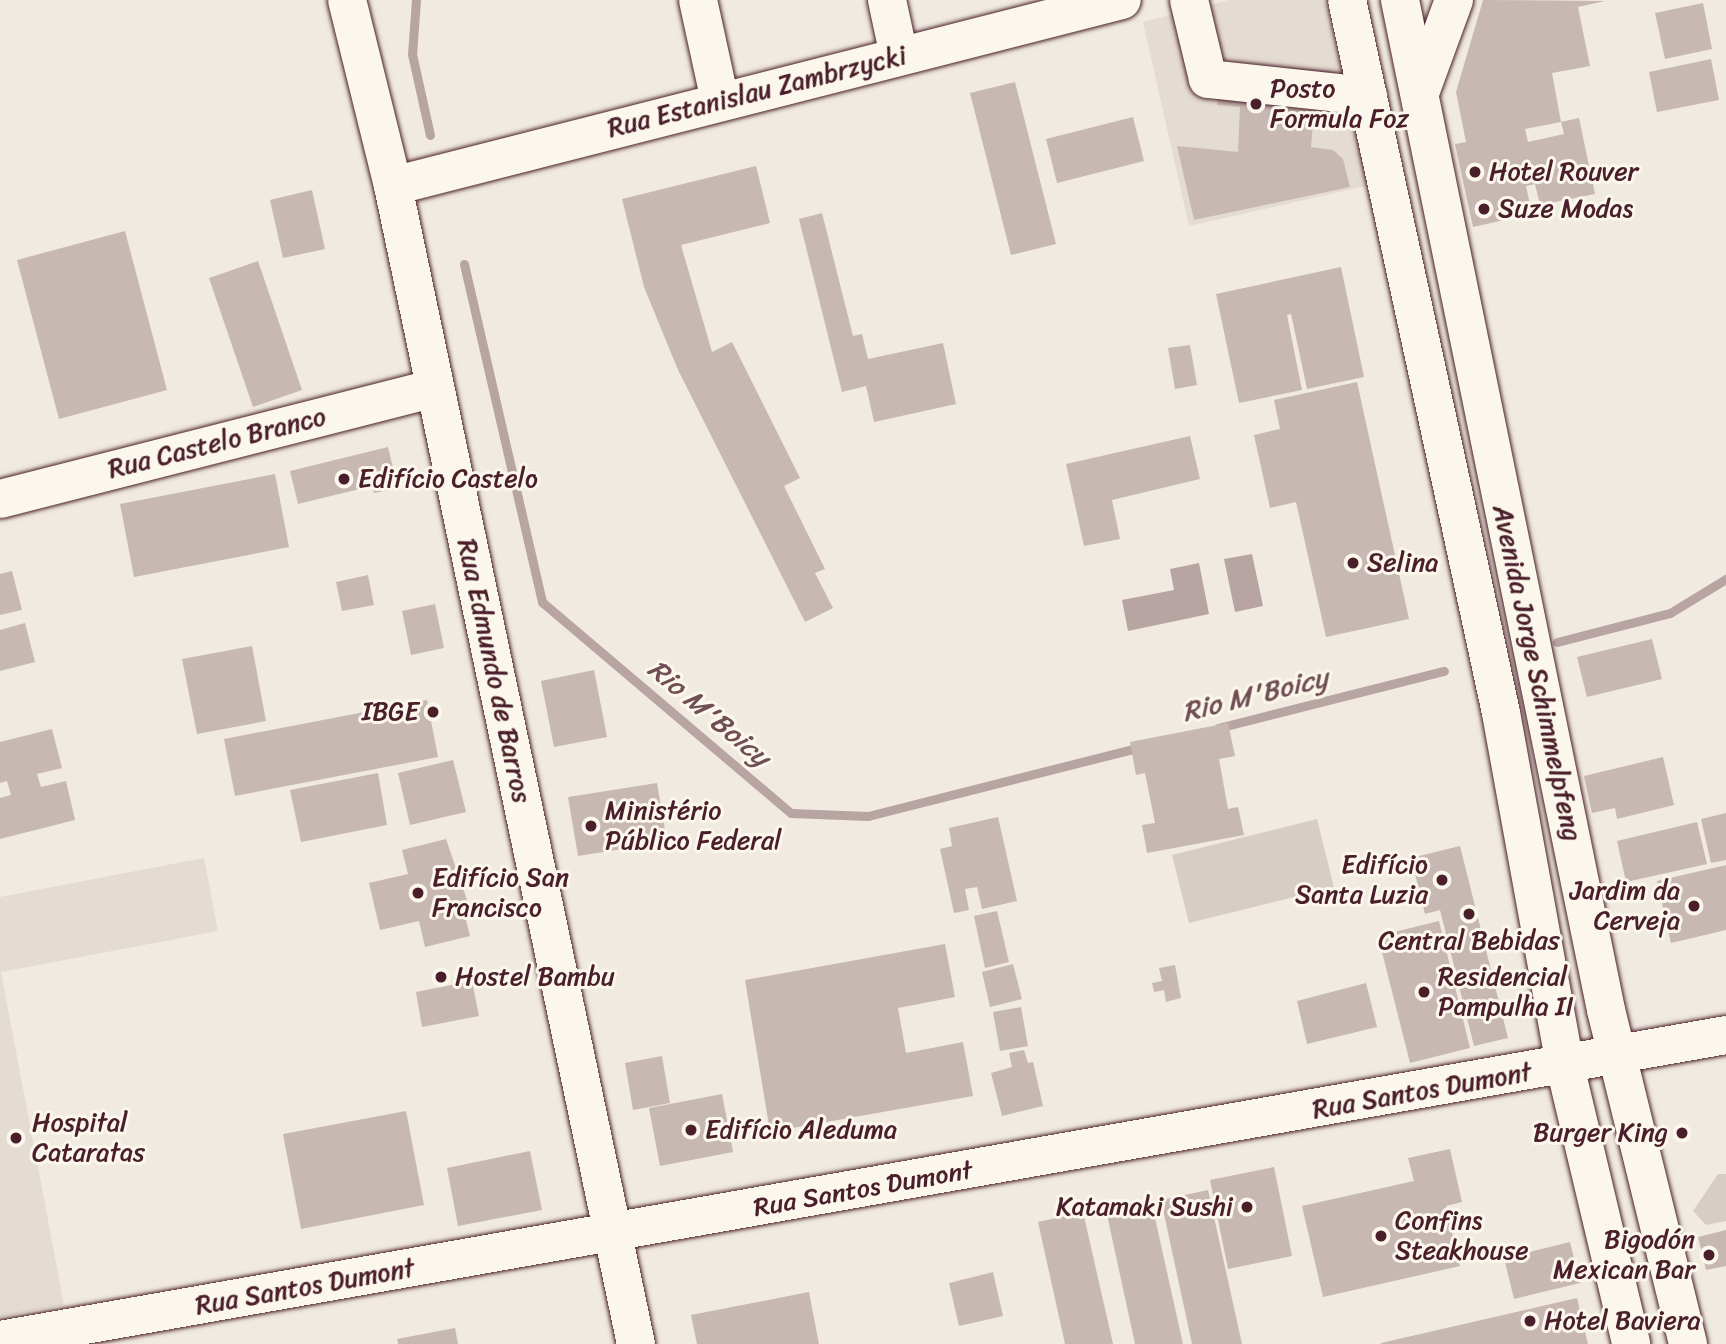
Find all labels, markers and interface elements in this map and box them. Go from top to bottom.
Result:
street label: Rua Estanislau Zambrzycki [605,40,909,144]
place label: Posto Formula Foz [1270,73,1409,134]
marker: Posto Formula Foz [1248,96,1264,112]
place label: Hotel Rouver [1489,156,1638,188]
marker: Hotel Rouver [1467,164,1483,180]
place label: Suze Modas [1498,193,1634,225]
marker: Suze Modas [1476,201,1492,217]
street label: Rua Castelo Branco [105,401,329,485]
place label: Edifício Castelo [358,463,538,495]
marker: Edifício Castelo [336,471,352,487]
street label: Avenida Jorge Schimmelpfeng [1486,502,1588,844]
street label: Rua Edmundo de Barros [451,537,537,805]
place label: Selina [1367,547,1438,579]
marker: Selina [1345,555,1361,571]
water label: Rio M'Boicy [642,653,776,773]
water label: Rio M'Boicy [1179,661,1331,729]
place label: IBGE [362,696,419,728]
marker: IBGE [425,704,441,720]
place label: Ministério Público Federal [605,795,782,856]
marker: Ministério Público Federal [583,818,599,834]
place label: Edifício Santa Luzia [1295,849,1428,910]
place label: Edifício San Francisco [432,862,569,924]
marker: Edifício Santa Luzia [1434,872,1450,888]
place label: Jardim da Cerveja [1570,875,1680,936]
marker: Edifício San Francisco [410,885,426,901]
marker: Jardim da Cerveja [1686,898,1702,914]
marker: Central Bebidas [1461,906,1477,922]
place label: Central Bebidas [1378,925,1560,957]
place label: Hostel Bambu [455,961,615,993]
place label: Residencial Pampulha II [1438,961,1574,1023]
marker: Hostel Bambu [433,969,449,985]
marker: Residencial Pampulha II [1416,984,1432,1000]
street label: Rua Santos Dumont [1310,1056,1534,1126]
place label: Hospital Cataratas [32,1107,145,1168]
place label: Edifício Aleduma [705,1114,897,1146]
place label: Burger King [1533,1117,1668,1149]
marker: Edifício Aleduma [683,1122,699,1138]
marker: Burger King [1674,1125,1690,1141]
marker: Hospital Cataratas [6,1128,26,1148]
street label: Rua Santos Dumont [751,1154,975,1224]
place label: Katamaki Sushi [1056,1191,1233,1223]
marker: Katamaki Sushi [1239,1199,1255,1215]
place label: Confins Steakhouse [1395,1205,1529,1266]
place label: Bigodón Mexican Bar [1553,1224,1695,1286]
marker: Confins Steakhouse [1373,1228,1389,1244]
marker: Bigodón Mexican Bar [1701,1247,1717,1263]
street label: Rua Santos Dumont [193,1252,417,1322]
place label: Hotel Baviera [1544,1305,1699,1337]
marker: Hotel Baviera [1522,1313,1538,1329]

